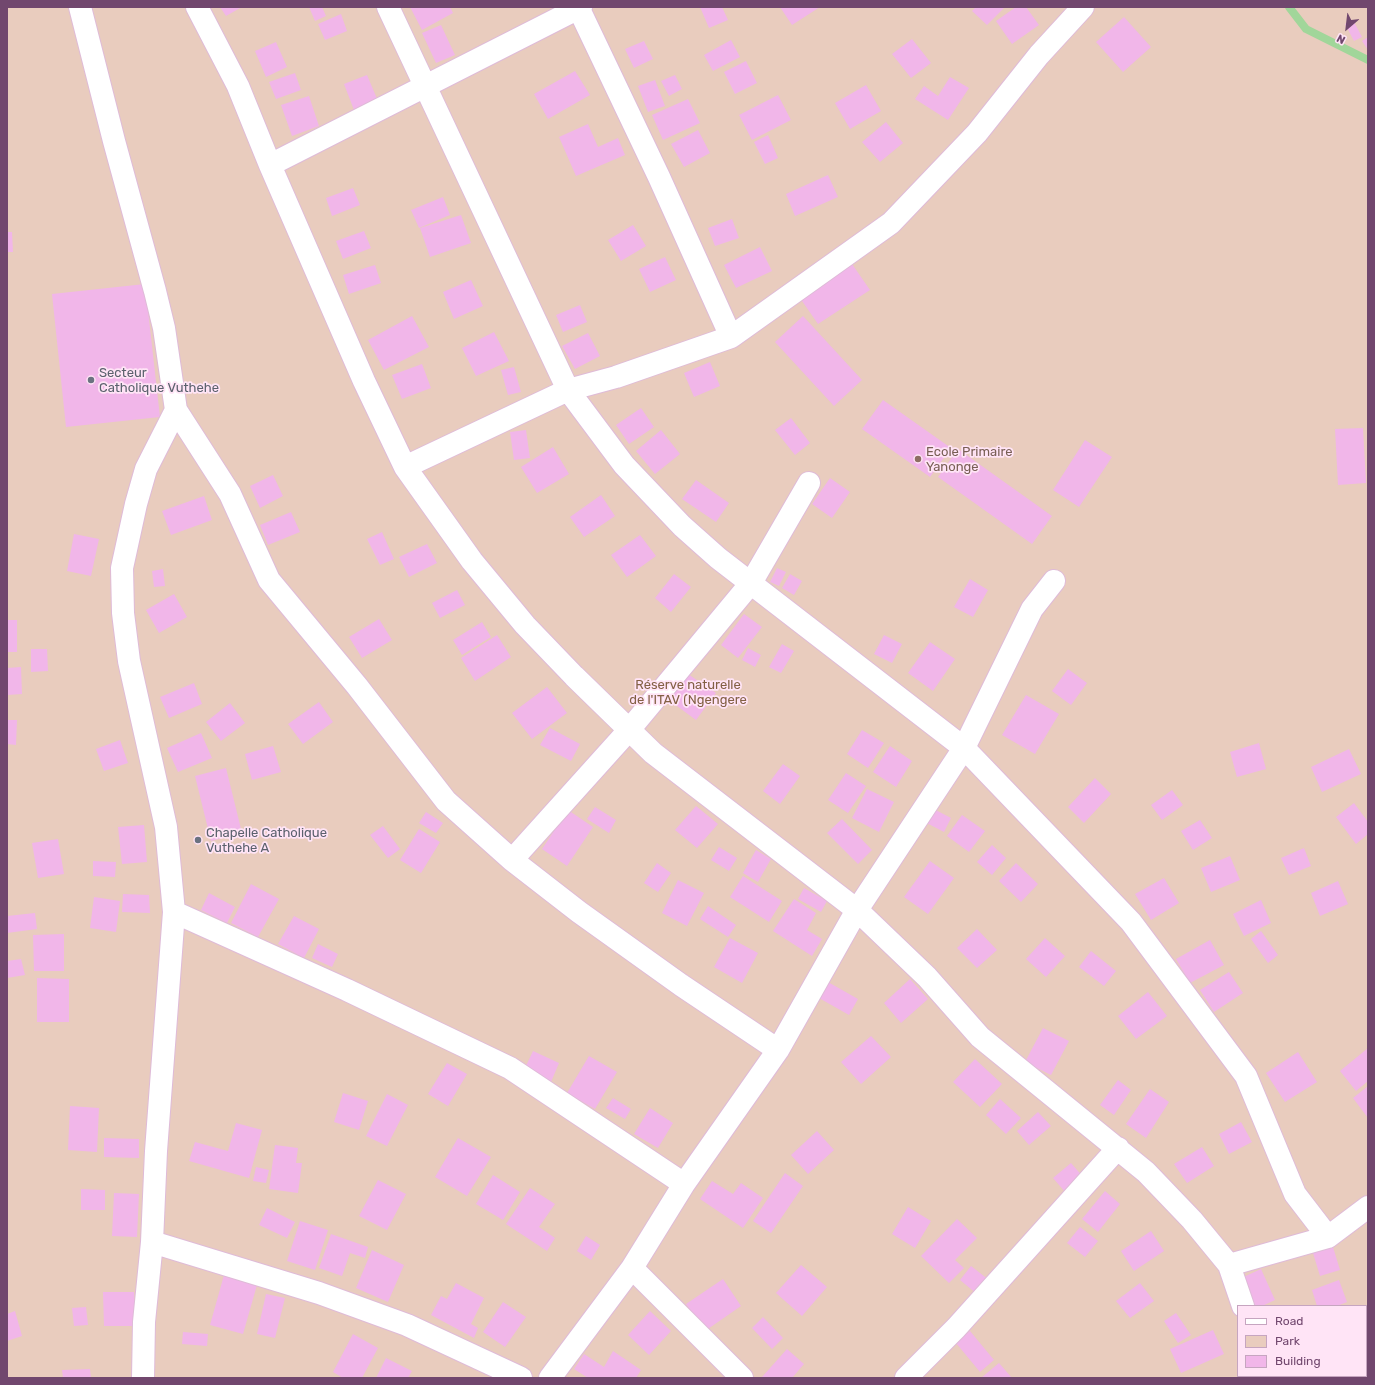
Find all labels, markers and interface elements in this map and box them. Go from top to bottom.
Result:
north arrow [1327,8,1367,48]
text: N [1335,31,1348,47]
place label: Secteur Catholique Vuthehe [99,365,219,396]
marker: Secteur Catholique Vuthehe [86,375,96,385]
place label: Ecole Primaire Yanonge [926,444,1012,475]
marker: Ecole Primaire Yanonge [913,454,923,464]
park label: Réserve naturelle de l'ITAV (Ngengere [629,677,747,708]
place label: Chapelle Catholique Vuthehe A [206,825,327,856]
marker: Chapelle Catholique Vuthehe A [193,835,203,845]
legend [1237,1305,1367,1377]
text: Road [1275,1314,1303,1328]
text: Park [1275,1334,1300,1348]
text: Building [1275,1354,1321,1368]

